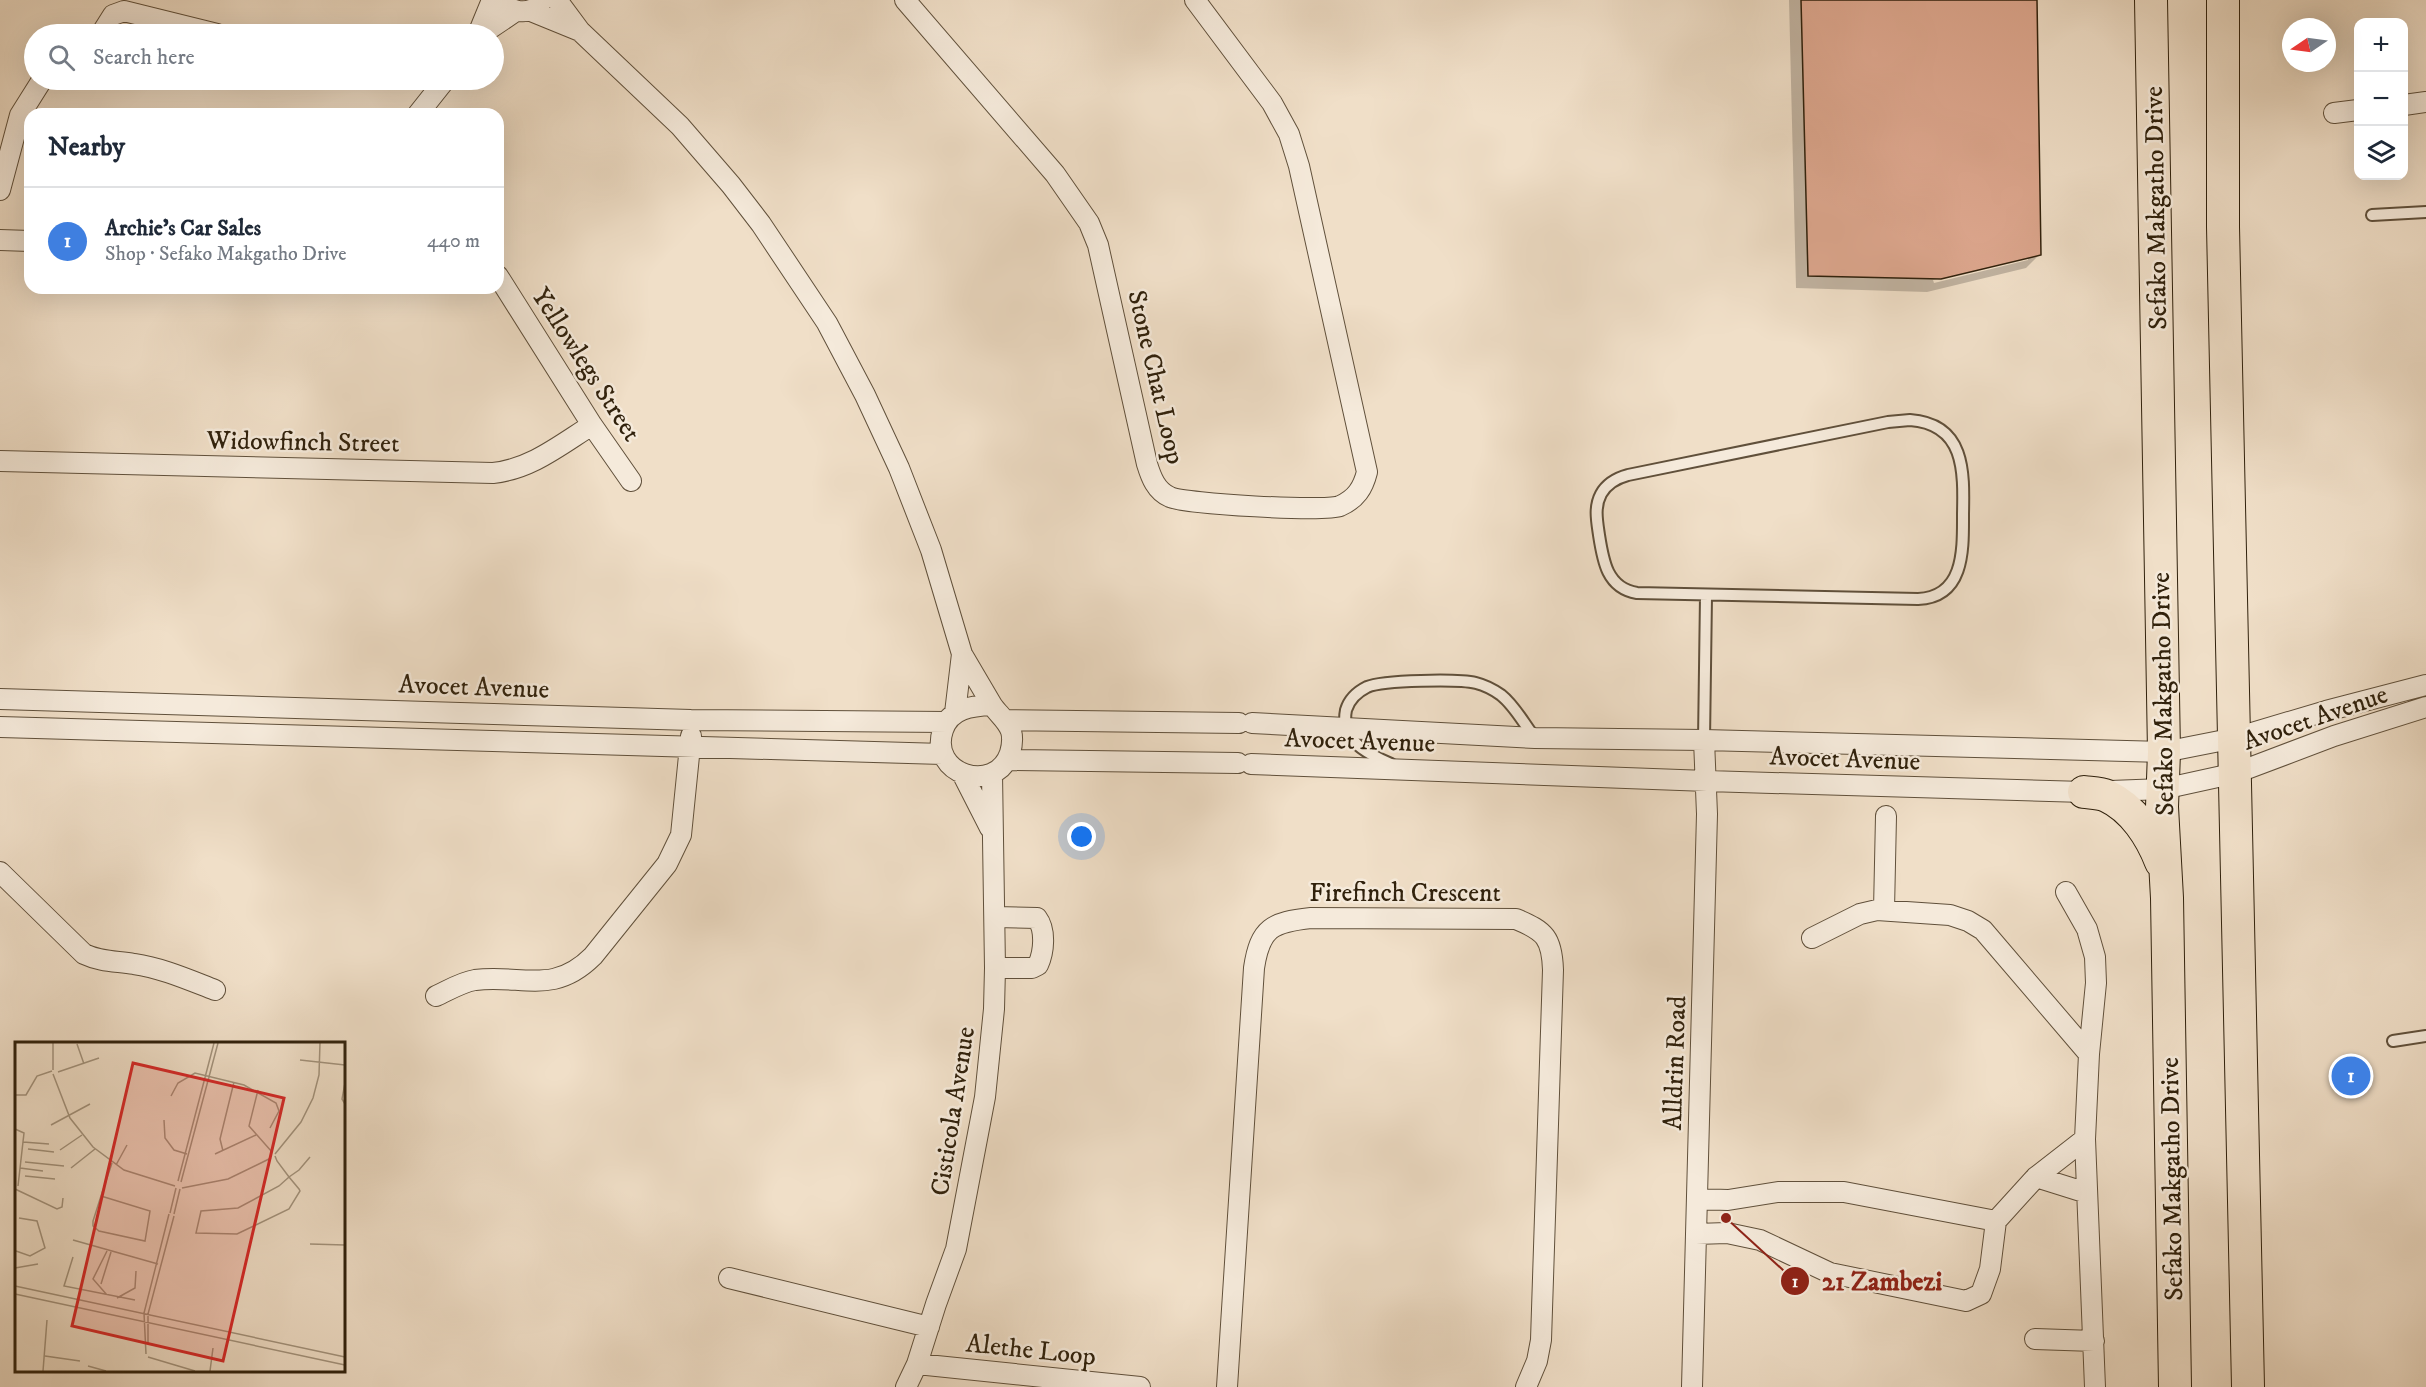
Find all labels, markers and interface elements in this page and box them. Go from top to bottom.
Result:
north arrow [2282,18,2336,72]
map controls [2354,18,2408,180]
button: + [2354,18,2408,72]
search box [24,24,504,90]
icon: search [45,41,78,74]
text: Search here [93,44,195,71]
button: − [2354,72,2408,126]
street label: Sefako Makgatho Drive [2138,86,2175,330]
button: layers [2354,126,2408,180]
text: Nearby [48,131,125,164]
text: Archie's Car Sales [105,215,261,242]
text: 1 [64,229,71,254]
text: 440 m [427,229,480,254]
text: Shop · Sefako Makgatho Drive [105,242,347,267]
street label: Yellowlegs Street [524,282,648,448]
street label: Stone Chat Loop [1120,287,1192,467]
street label: Widowfinch Street [205,424,400,461]
street label: Sefako Makgatho Drive [2145,572,2182,816]
street label: Avocet Avenue [398,668,550,707]
street label: Avocet Avenue [2239,678,2392,759]
street label: Avocet Avenue [1284,722,1436,761]
street label: Avocet Avenue [1769,740,1921,779]
your location [1067,822,1096,851]
street label: Firefinch Crescent [1309,877,1501,910]
street label: Alldrin Road [1657,995,1694,1131]
street label: Cisticola Avenue [924,1024,983,1198]
inset map [15,1042,345,1372]
pin: 1 [2332,1054,2370,1098]
street label: Sefako Makgatho Drive [2154,1057,2191,1301]
callout: 21 Zambezi [1780,1258,1954,1303]
text: 21 Zambezi [1822,1265,1942,1299]
text: 1 [1792,1271,1799,1293]
street label: Alethe Loop [964,1327,1097,1374]

